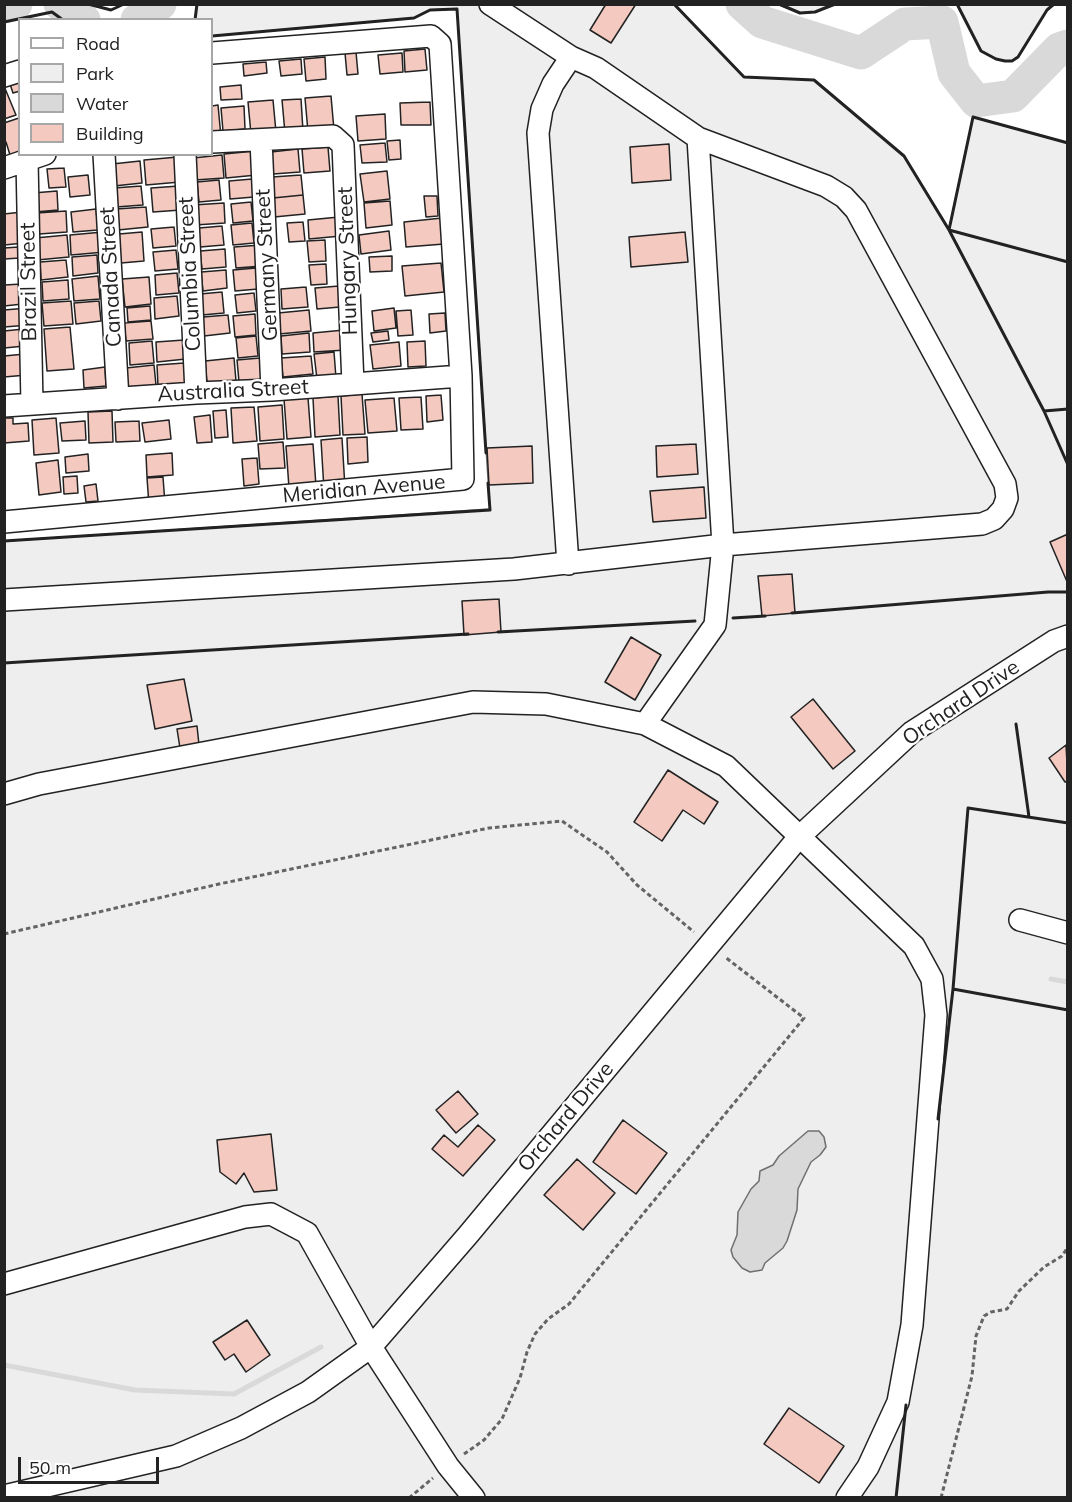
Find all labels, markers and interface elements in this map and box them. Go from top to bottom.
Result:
legend [18,18,213,156]
text: Road [76,32,120,55]
text: Park [76,62,114,85]
text: Water [76,92,128,115]
text: Building [76,122,144,145]
street label: Hungary Street [333,186,363,336]
street label: Germany Street [250,188,284,342]
street label: Columbia Street [173,196,207,352]
street label: Canada Street [95,206,127,348]
street label: Brazil Street [15,222,43,342]
street label: Australia Street [157,374,309,408]
street label: Meridian Avenue [282,469,446,509]
street label: Orchard Drive [898,655,1024,751]
street label: Orchard Drive [513,1057,619,1177]
scale bar [21,1445,162,1483]
text: 50 m [29,1456,71,1479]

